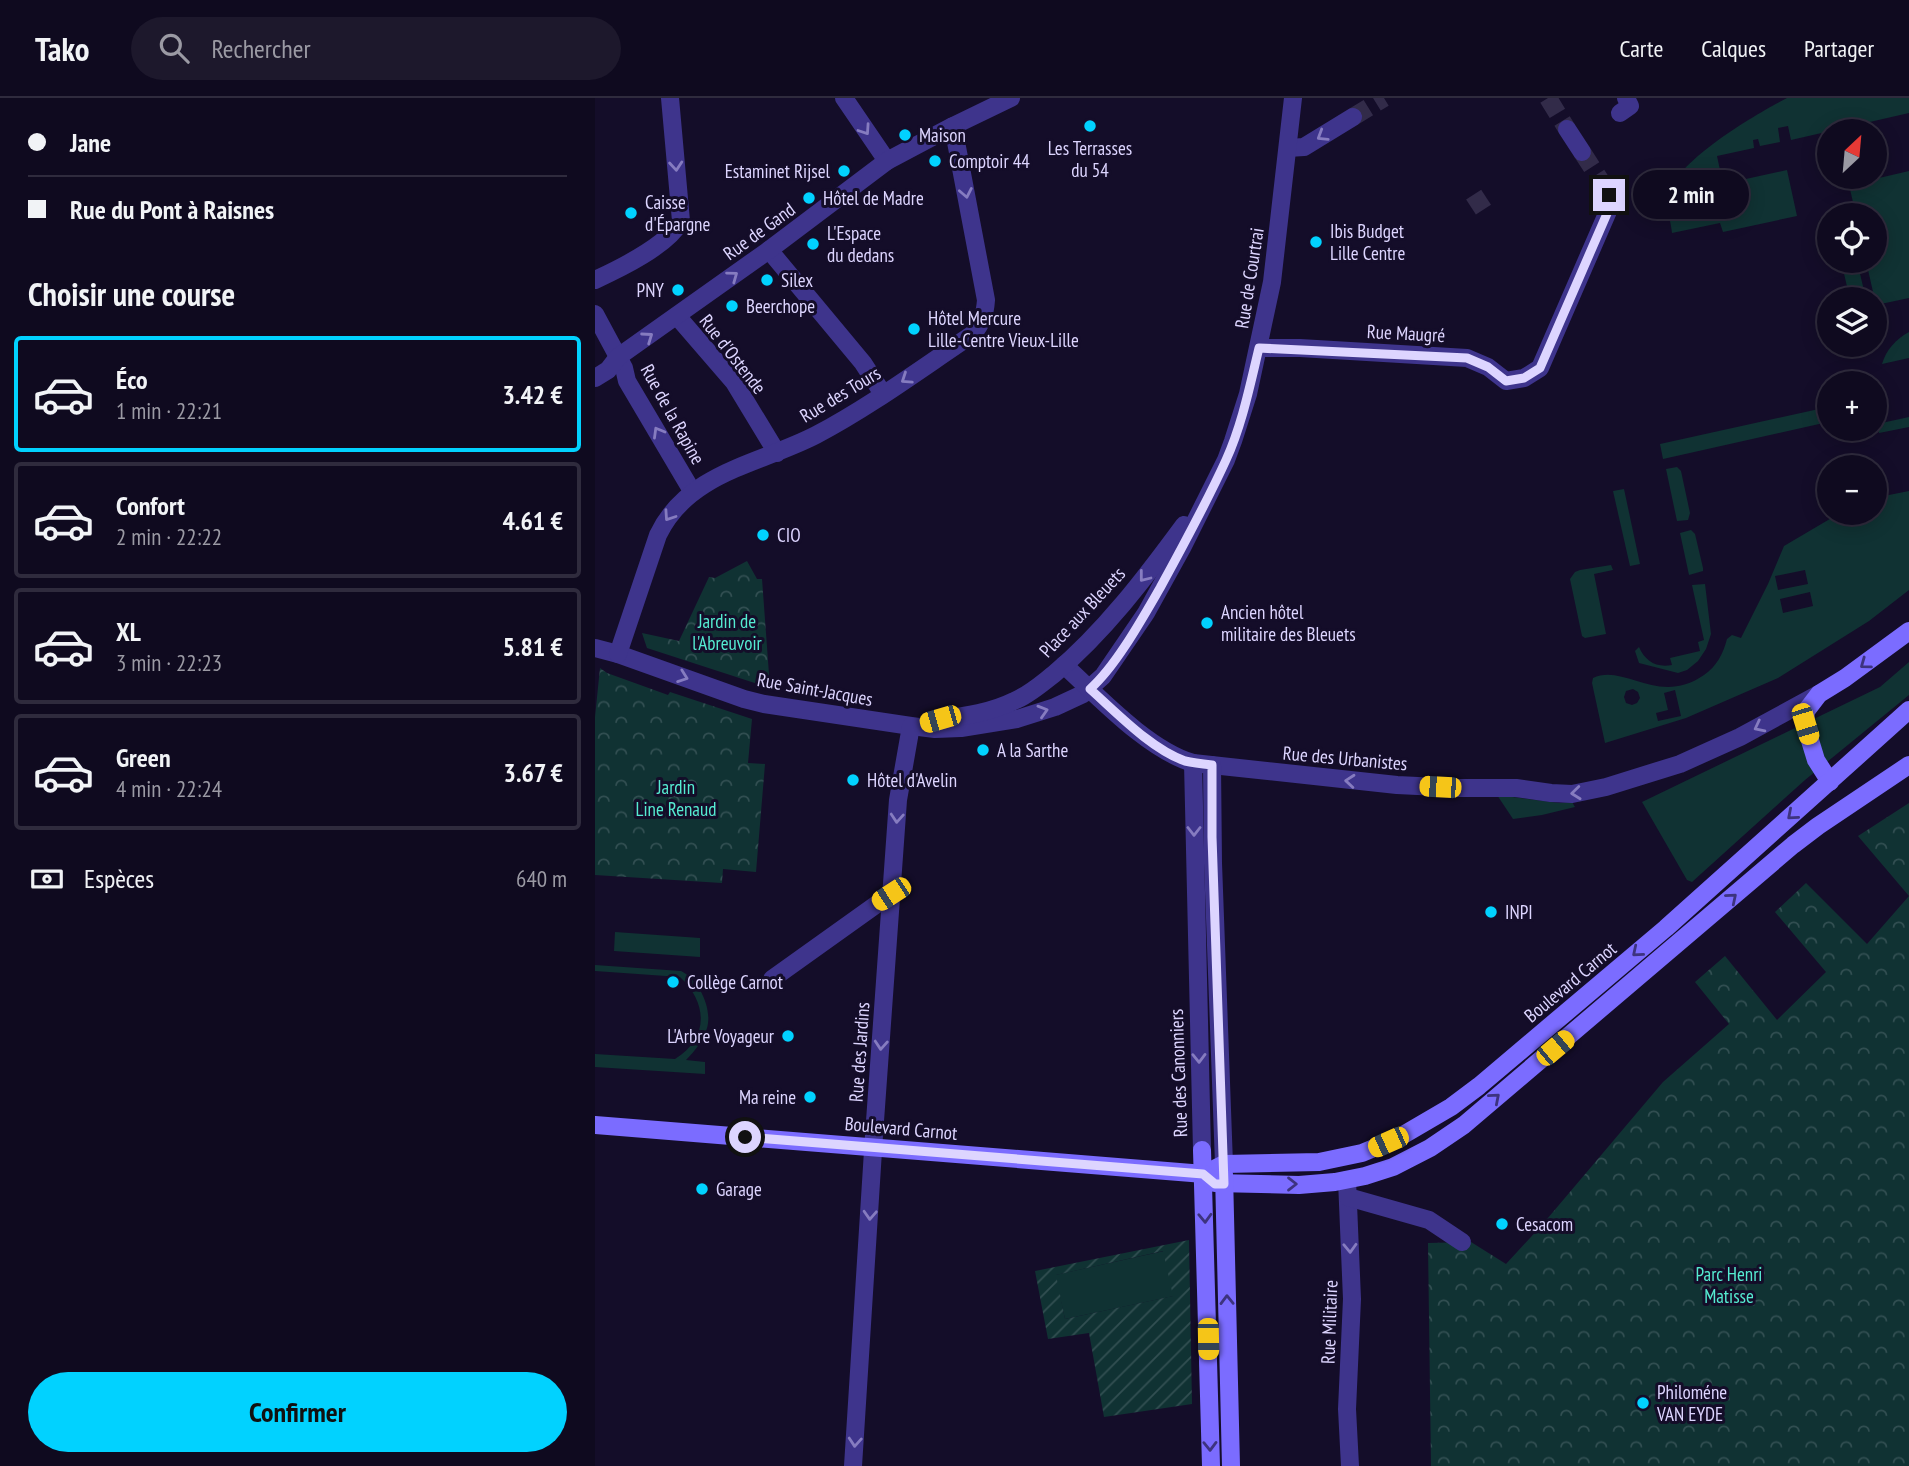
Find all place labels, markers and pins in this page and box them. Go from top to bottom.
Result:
marker: Les Terrasses du 54 [1082,118,1098,134]
place label: Maison [919,123,966,147]
marker: Maison [897,127,913,143]
place label: Les Terrasses du 54 [1048,136,1132,182]
place label: Comptoir 44 [949,149,1030,173]
marker: Comptoir 44 [927,153,943,169]
place label: Estaminet Rijsel [725,159,831,183]
marker: Estaminet Rijsel [836,163,852,179]
place label: Hôtel de Madre [823,186,924,210]
place label: Caisse d'Épargne [645,190,710,236]
marker: Hôtel de Madre [801,190,817,206]
marker: Caisse d'Épargne [623,205,639,221]
place label: Ibis Budget Lille Centre [1330,219,1406,265]
place label: L'Espace du dedans [827,221,894,267]
marker: Ibis Budget Lille Centre [1308,234,1324,250]
marker: L'Espace du dedans [805,236,821,252]
place label: Silex [781,268,813,292]
marker: Silex [759,272,775,288]
place label: PNY [637,278,664,302]
marker: PNY [670,282,686,298]
place label: Beerchope [746,294,815,318]
marker: Beerchope [724,298,740,314]
place label: Hôtel Mercure Lille-Centre Vieux-Lille [928,306,1079,352]
marker: Hôtel Mercure Lille-Centre Vieux-Lille [906,321,922,337]
place label: CIO [777,523,801,547]
marker: CIO [755,527,771,543]
place label: Ancien hôtel militaire des Bleuets [1221,600,1356,646]
marker: Ancien hôtel militaire des Bleuets [1199,615,1215,631]
place label: A la Sarthe [997,738,1068,762]
marker: A la Sarthe [975,742,991,758]
place label: Hôtel d'Avelin [867,768,957,792]
marker: Hôtel d'Avelin [845,772,861,788]
place label: INPI [1505,900,1533,924]
marker: INPI [1483,904,1499,920]
place label: Collège Carnot [687,970,784,994]
marker: Collège Carnot [665,974,681,990]
place label: L'Arbre Voyageur [667,1024,775,1048]
marker: L'Arbre Voyageur [780,1028,796,1044]
place label: Ma reine [739,1085,796,1109]
marker: Ma reine [802,1089,818,1105]
place label: Garage [716,1177,762,1201]
marker: Garage [694,1181,710,1197]
place label: Cesacom [1516,1212,1573,1236]
marker: Cesacom [1494,1216,1510,1232]
place label: Philoméne VAN EYDE [1656,1380,1727,1426]
marker: Philoméne VAN EYDE [1635,1395,1651,1411]

